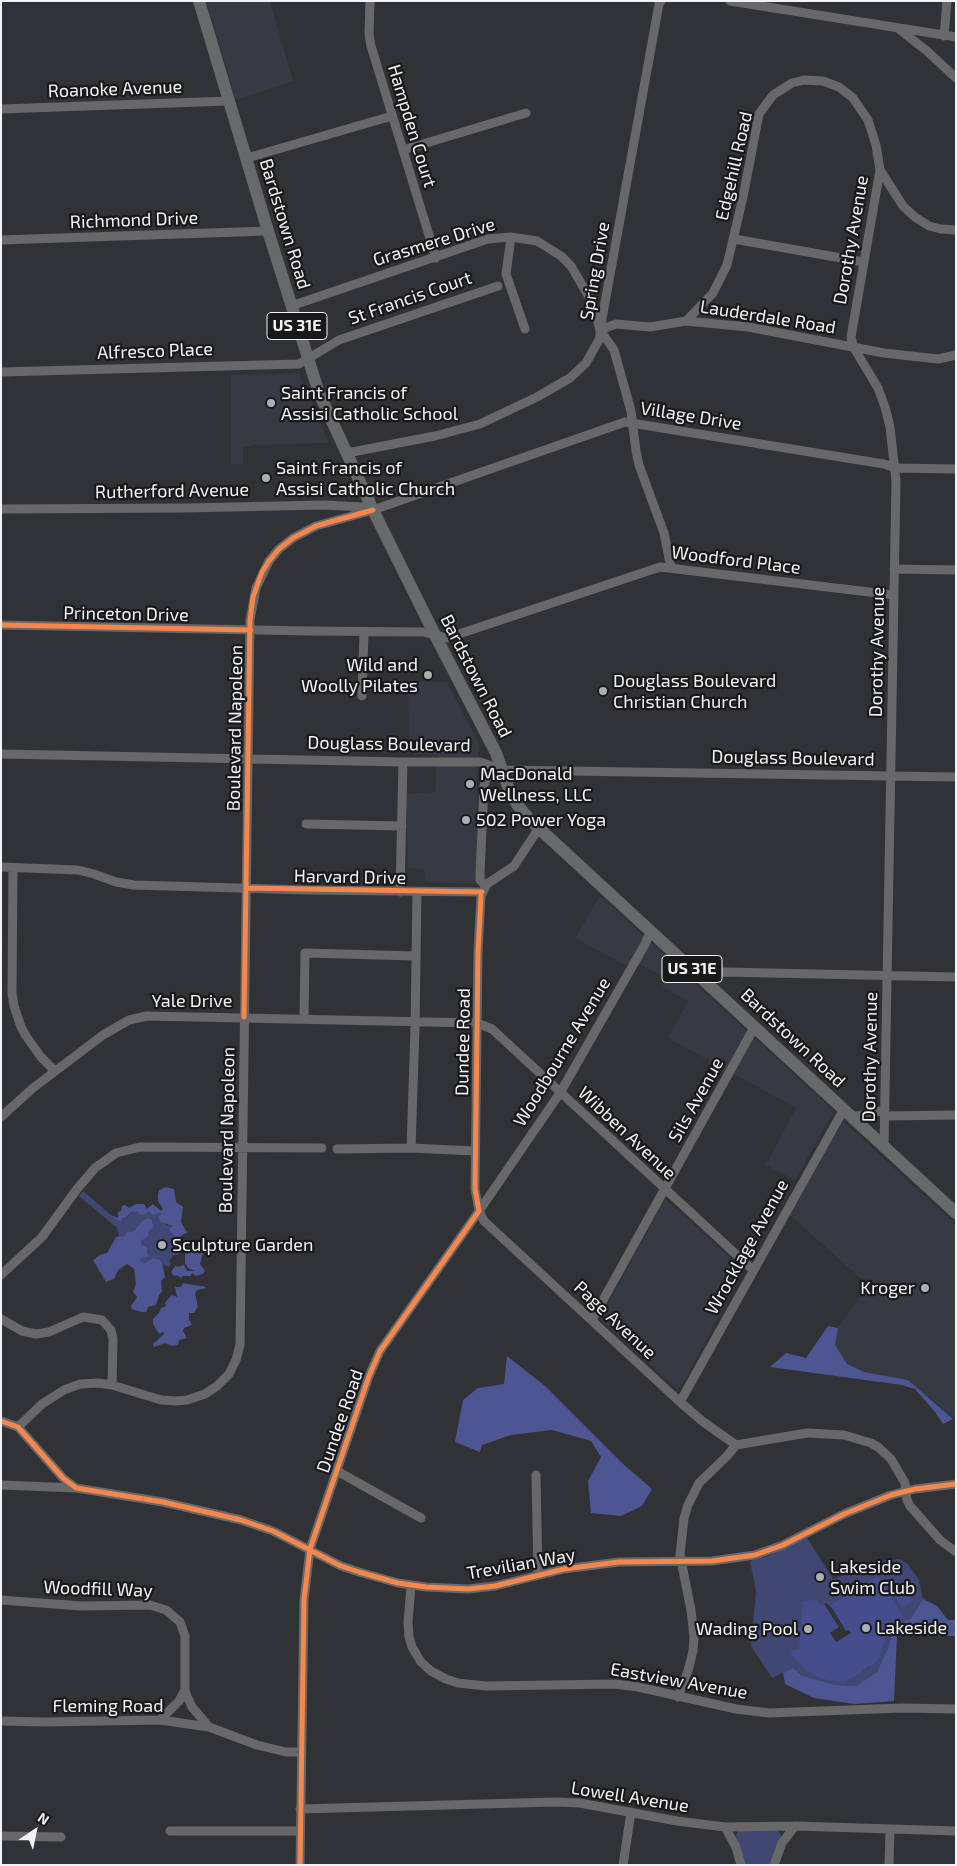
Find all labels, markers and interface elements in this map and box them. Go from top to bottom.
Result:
street label: Hampden Court [383,62,441,190]
street label: Roanoke Avenue [47,76,183,102]
street label: Edgehill Road [711,109,757,223]
street label: Bardstown Road [255,156,315,292]
street label: Dorothy Avenue [829,174,873,306]
street label: Richmond Drive [69,207,199,233]
street label: Grasmere Drive [370,213,498,271]
street label: Spring Drive [576,220,614,322]
street label: St Francis Court [345,267,475,329]
street label: Lauderdale Road [699,296,837,338]
road number: US 31E [267,312,327,340]
street label: Alfresco Place [97,338,213,364]
place label: Saint Francis of Assisi Catholic School [281,382,458,424]
marker: Saint Francis of Assisi Catholic School [265,397,277,409]
street label: Village Drive [639,397,743,435]
place label: Saint Francis of Assisi Catholic Church [276,457,455,499]
marker: Saint Francis of Assisi Catholic Church [260,472,272,484]
street label: Rutherford Avenue [95,479,249,503]
street label: Woodford Place [670,541,802,579]
street label: Dorothy Avenue [865,587,889,717]
street label: Princeton Drive [63,602,189,626]
street label: Bardstown Road [436,611,516,741]
street label: Boulevard Napoleon [223,645,247,811]
place label: Wild and Woolly Pilates [301,654,418,696]
marker: Wild and Woolly Pilates [422,669,434,681]
place label: Douglass Boulevard Christian Church [613,670,776,712]
marker: Douglass Boulevard Christian Church [597,685,609,697]
street label: Douglass Boulevard [307,732,471,756]
street label: Douglass Boulevard [711,746,875,770]
place label: MacDonald Wellness, LLC [480,763,592,806]
marker: MacDonald Wellness, LLC [464,778,476,790]
place label: 502 Power Yoga [476,809,606,831]
marker: 502 Power Yoga [460,814,472,826]
street label: Harvard Drive [294,865,406,889]
road number: US 31E [662,956,722,982]
street label: Woodbourne Avenue [509,974,615,1130]
street label: Bardstown Road [736,984,850,1092]
street label: Dundee Road [451,988,475,1096]
street label: Yale Drive [152,990,232,1012]
street label: Dorothy Avenue [858,992,882,1122]
street label: Boulevard Napoleon [215,1047,239,1213]
street label: Sils Avenue [664,1054,728,1146]
street label: Wibben Avenue [573,1082,681,1184]
street label: Wrocklage Avenue [701,1176,793,1318]
place label: Sculpture Garden [172,1234,313,1256]
marker: Sculpture Garden [156,1239,168,1251]
street label: Page Avenue [569,1277,661,1363]
place label: Kroger [860,1277,915,1299]
marker: Kroger [919,1282,931,1294]
street label: Dundee Road [312,1367,368,1475]
street label: Trevilian Way [465,1544,577,1584]
place label: Lakeside Swim Club [830,1556,915,1598]
marker: Lakeside Swim Club [814,1571,826,1583]
street label: Woodfill Way [43,1576,153,1602]
place label: Lakeside [876,1617,947,1639]
place label: Wading Pool [696,1618,798,1640]
marker: Lakeside [860,1622,872,1634]
marker: Wading Pool [802,1623,814,1635]
street label: Eastview Avenue [609,1658,749,1704]
street label: Fleming Road [53,1695,163,1717]
street label: Lowell Avenue [570,1777,690,1817]
north arrow [10,1806,60,1856]
text: N [35,1808,53,1828]

